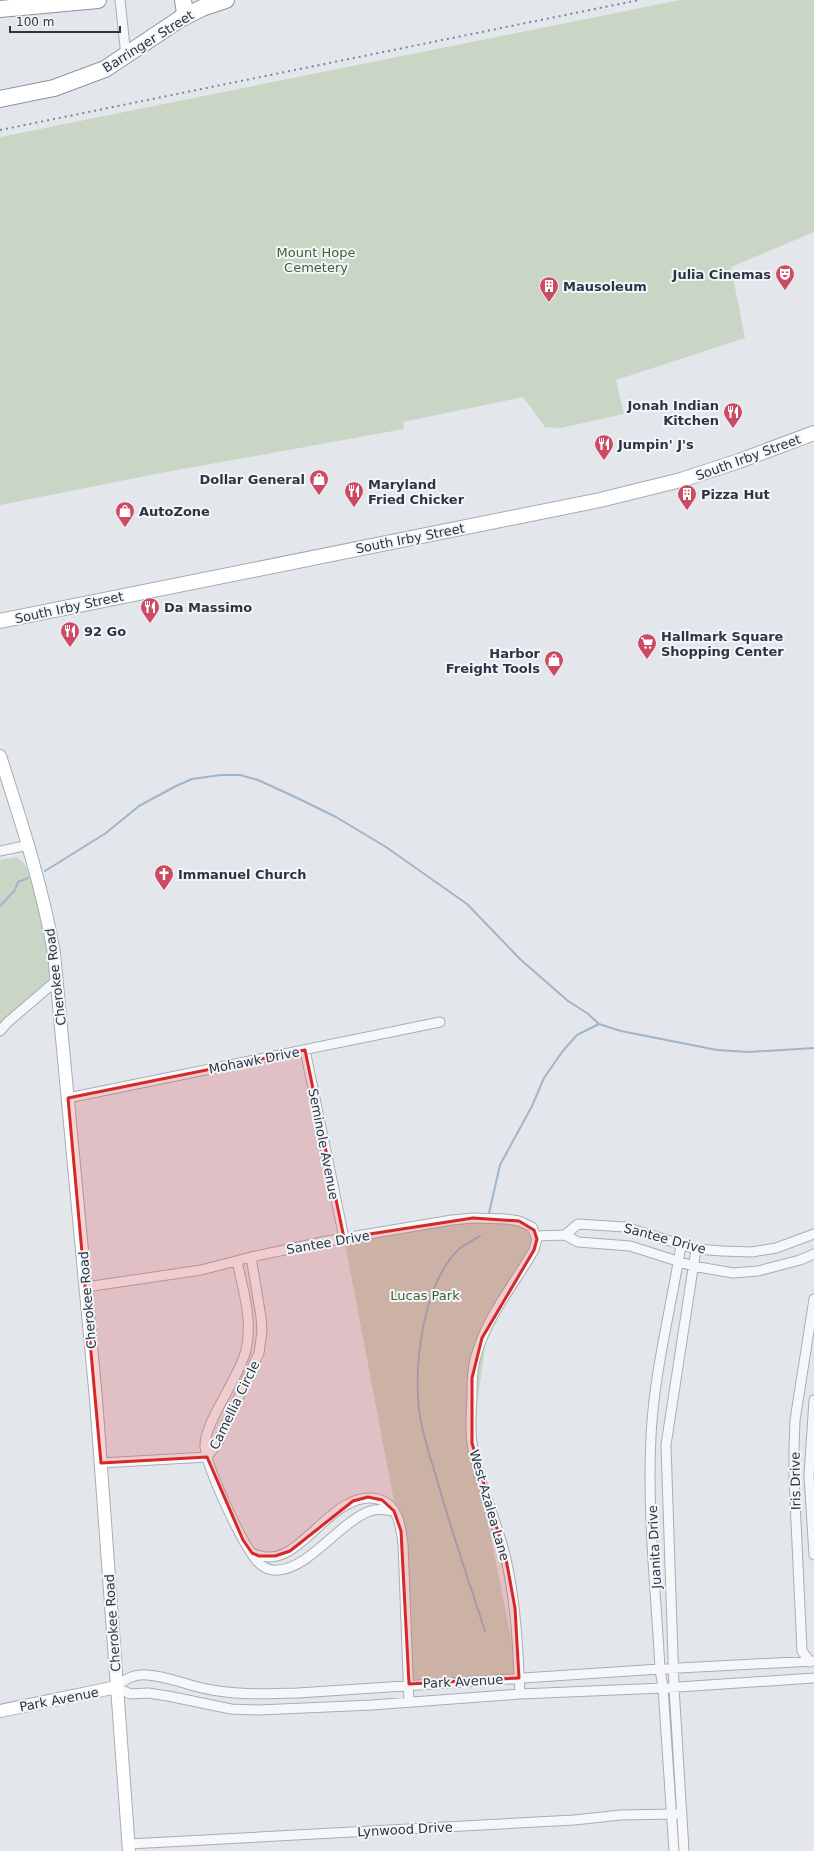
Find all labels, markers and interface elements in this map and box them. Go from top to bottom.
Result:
street label: Barringer Street [100,7,197,75]
scale bar [10,8,120,34]
text: 100 m [16,15,54,29]
park label: Mount Hope Cemetery [277,245,355,275]
theatre icon: Julia Cinemas [774,263,796,291]
place label: Julia Cinemas [672,267,771,282]
building icon: Mausoleum [538,275,560,303]
place label: Mausoleum [563,279,647,294]
place label: Jonah Indian Kitchen [627,398,719,428]
restaurant icon: Jonah Indian Kitchen [722,401,744,429]
street label: South Irby Street [694,431,803,483]
restaurant icon: Jumpin' J's [593,433,615,461]
place label: Jumpin' J's [617,437,694,452]
shop icon: Dollar General [308,468,330,496]
place label: Dollar General [199,472,305,487]
place label: Maryland Fried Chicker [368,477,465,507]
restaurant icon: Maryland Fried Chicker [343,480,365,508]
building icon: Pizza Hut [676,483,698,511]
place label: Pizza Hut [701,487,770,502]
shop icon: AutoZone [114,500,136,528]
place label: AutoZone [139,504,210,519]
street label: South Irby Street [354,521,466,556]
street label: South Irby Street [13,589,125,626]
restaurant icon: Da Massimo [139,596,161,624]
place label: Da Massimo [164,600,252,615]
restaurant icon: 92 Go [59,620,81,648]
place label: 92 Go [84,624,126,639]
place label: Hallmark Square Shopping Center [661,629,784,659]
supermarket icon: Hallmark Square Shopping Center [636,632,658,660]
place label: Harbor Freight Tools [446,646,541,676]
shop icon: Harbor Freight Tools [543,649,565,677]
church icon: Immanuel Church [153,863,175,891]
place label: Immanuel Church [178,867,306,882]
street label: Cherokee Road [42,927,69,1027]
street label: Mohawk Drive [207,1044,301,1077]
street label: Seminole Avenue [305,1087,342,1201]
street label: Santee Drive [622,1220,708,1257]
street label: Santee Drive [285,1228,371,1257]
street label: Cherokee Road [76,1250,99,1350]
park label: Lucas Park [390,1288,460,1303]
street label: Camellia Circle [206,1358,262,1452]
street label: West Azalea Lane [466,1448,513,1562]
street label: Iris Drive [787,1452,804,1510]
street label: Juanita Drive [645,1505,664,1590]
street label: Cherokee Road [102,1573,123,1672]
street label: Park Avenue [422,1672,504,1691]
street label: Park Avenue [18,1684,100,1715]
street label: Lynwood Drive [357,1820,453,1839]

